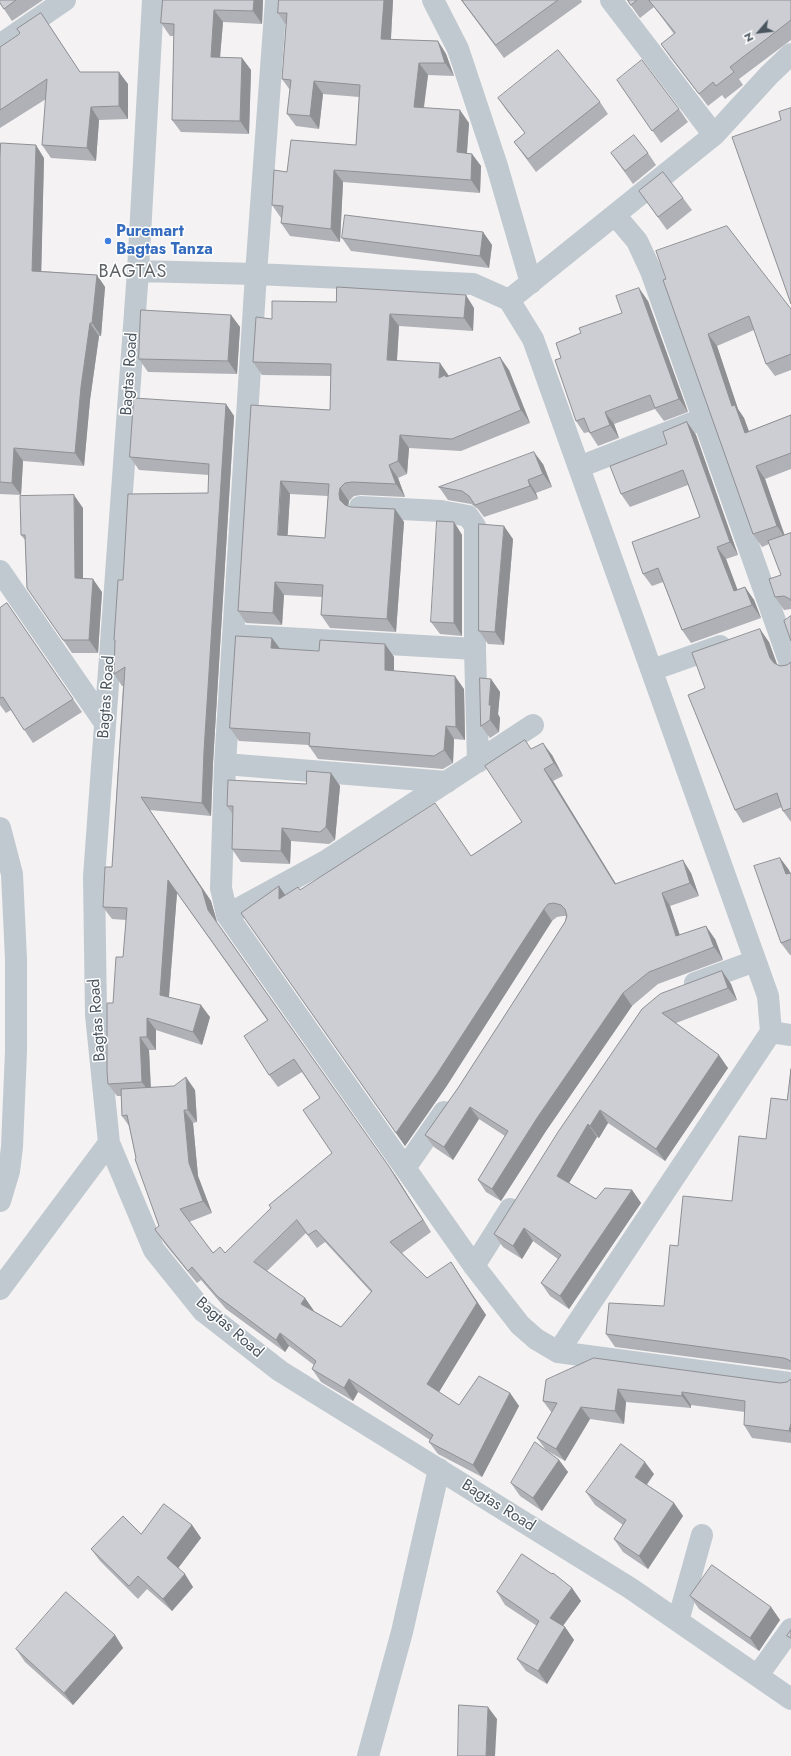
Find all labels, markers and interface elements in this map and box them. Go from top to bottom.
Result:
north arrow [739,12,779,52]
text: N [739,30,758,45]
place label: Puremart Bagtas Tanza [116,222,213,260]
marker: Puremart Bagtas Tanza [103,236,113,246]
district label: BAGTAS [99,262,167,284]
street label: Bagtas Road [118,332,142,416]
street label: Bagtas Road [95,655,119,739]
street label: Bagtas Road [86,978,110,1062]
street label: Bagtas Road [191,1294,267,1362]
street label: Bagtas Road [458,1476,538,1536]

